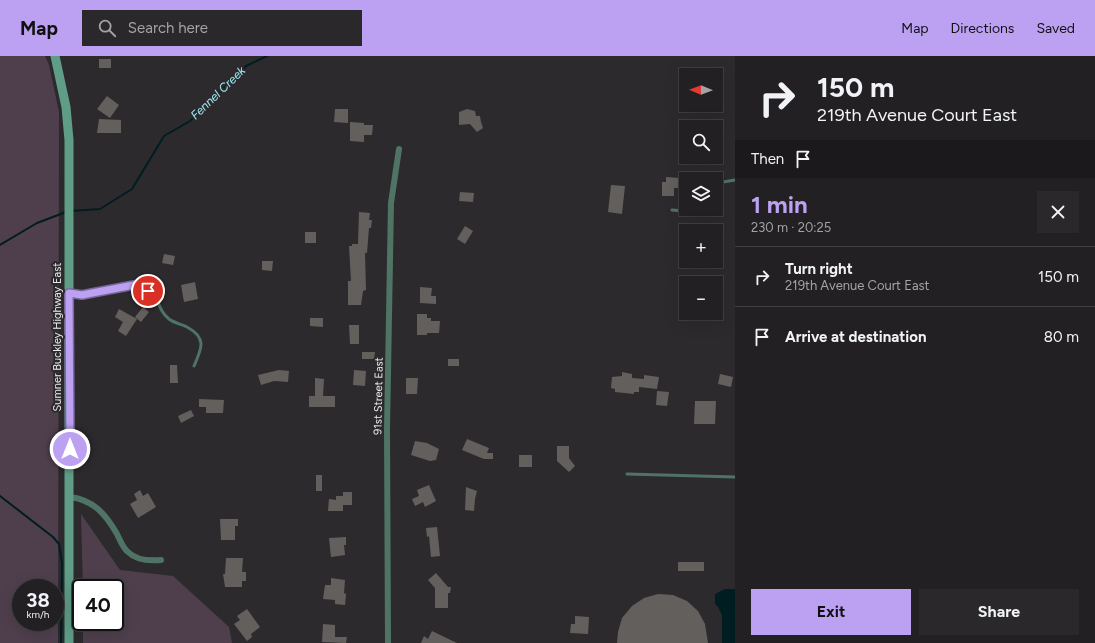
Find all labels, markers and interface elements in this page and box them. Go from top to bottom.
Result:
search box [82,10,362,46]
text: Map [20,17,58,40]
icon: search [96,17,118,39]
text: Search here [128,19,208,37]
text: Map [901,20,929,37]
text: Directions [951,20,1014,37]
text: Saved [1036,20,1075,37]
water label: Fennel Creek [188,63,249,122]
north arrow [679,68,723,112]
map controls [679,68,723,320]
text: 150 m [817,70,894,104]
icon: right [751,72,803,124]
text: 219th Avenue Court East [817,104,1017,126]
button: search [679,120,723,164]
icon: arrive [792,148,814,170]
text: Then [751,150,784,168]
button: layers [679,172,723,216]
text: 1 min [751,190,808,219]
button: close [1037,191,1079,233]
text: 230 m · 20:25 [751,220,831,235]
button: + [679,224,723,268]
text: Turn right [785,260,853,278]
street label: Sumner Buckley Highway East [51,262,64,412]
icon: right [751,266,773,288]
text: 150 m [1038,268,1079,286]
pin [131,274,165,308]
button: − [679,276,723,320]
text: 219th Avenue Court East [785,278,930,293]
icon: arrive [137,280,159,302]
icon: arrive [751,326,773,348]
text: Arrive at destination [785,328,926,346]
text: 80 m [1044,328,1079,346]
street label: 91st Street East [371,357,386,435]
position arrow [49,428,91,470]
speed limit sign: 40 [72,579,124,631]
text: 38 [26,588,50,612]
button: Exit [751,589,911,635]
button: Share [919,589,1079,635]
text: km/h [27,608,49,621]

